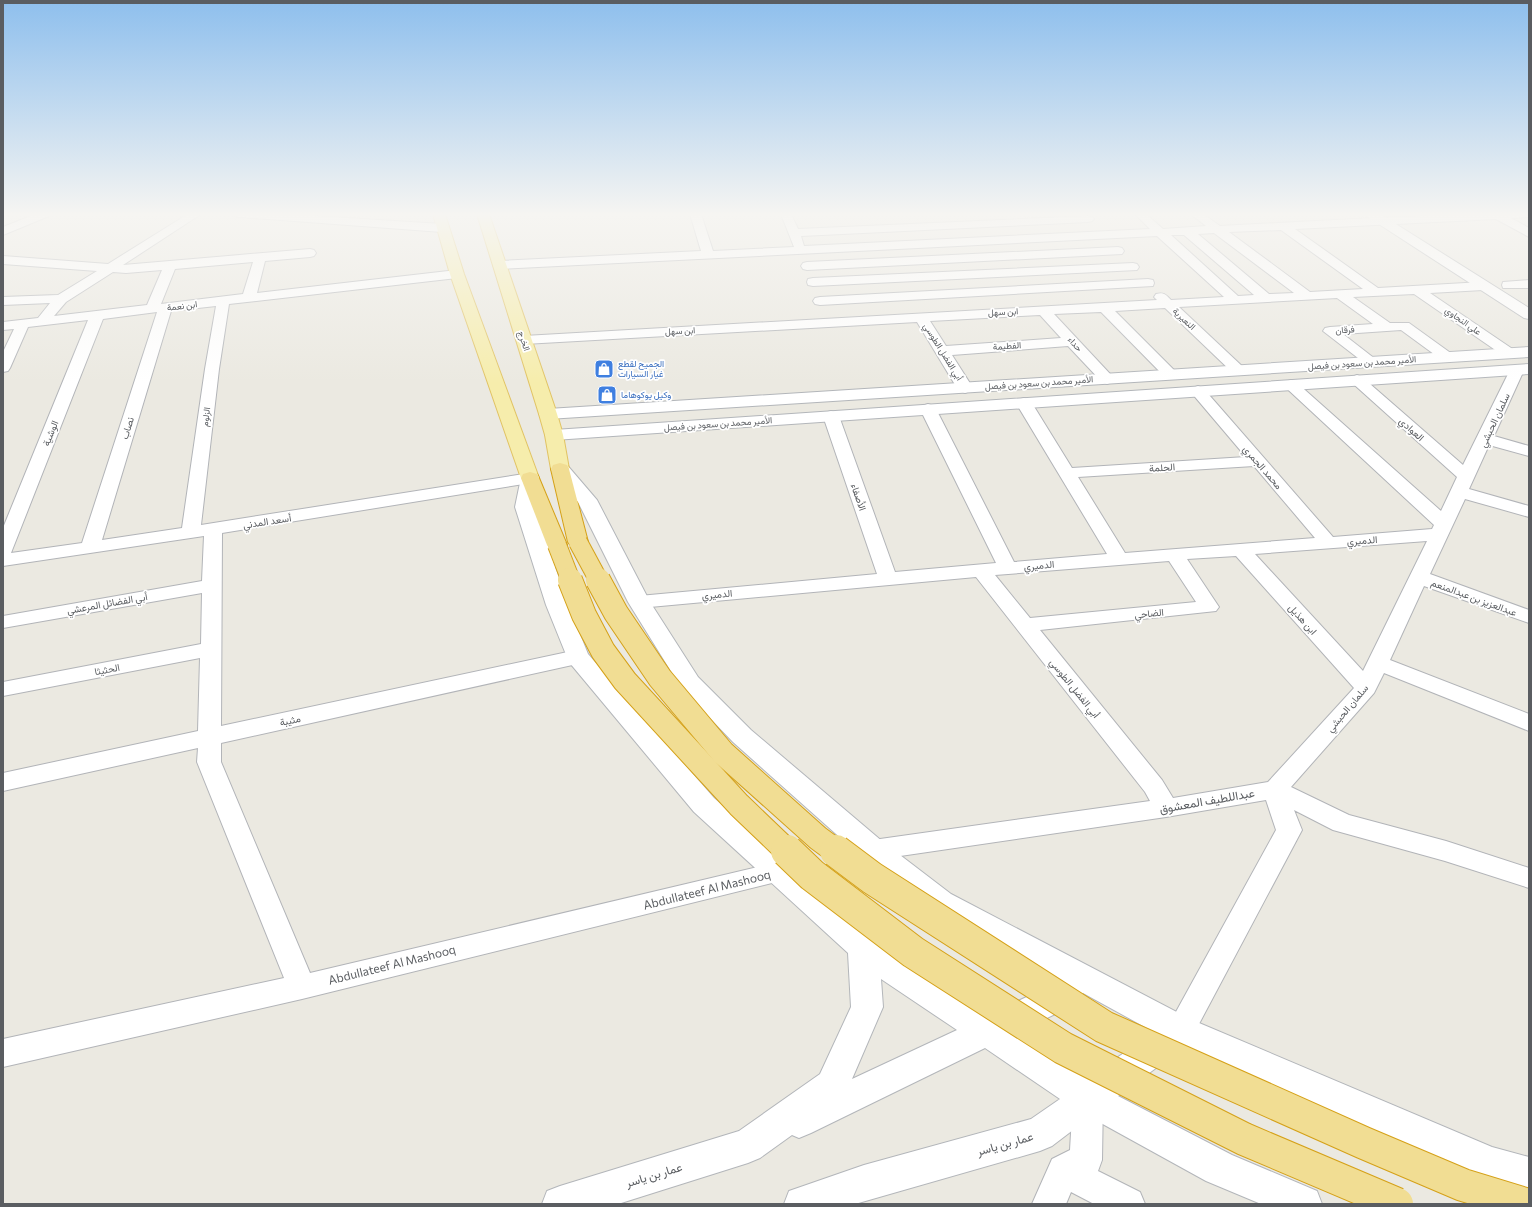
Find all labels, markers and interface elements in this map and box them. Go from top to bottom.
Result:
street label: ابن نعمة [166,298,198,313]
street label: علي النجاوي [1442,304,1484,339]
street label: ابن سهل [987,305,1019,319]
street label: النعيرية [1170,305,1198,333]
street label: أبي الفضل الطوسي [920,321,965,383]
street label: فرقان [1335,323,1355,337]
street label: ابن سهل [664,324,696,338]
street label: الخرج [515,329,533,353]
street label: حداء [1066,334,1085,353]
street label: الفطيمة [992,339,1021,352]
street label: الأمير محمد بن سعود بن فيصل [1307,353,1417,373]
shop icon: الجميح لقطع غيار السيارات [593,358,615,380]
place label: الجميح لقطع غيار السيارات [618,358,664,380]
street label: الأمير محمد بن سعود بن فيصل [984,373,1094,393]
shop icon: وكيل يوكوهاما [596,384,618,406]
place label: وكيل يوكوهاما [621,389,671,401]
street label: سلمان الحبشي [1476,391,1515,450]
street label: الزلوم [199,407,213,427]
street label: الأمير محمد بن سعود بن فيصل [663,414,773,434]
street label: نصاب [118,415,137,441]
street label: العوادي [1395,415,1427,446]
street label: الوشية [39,419,61,448]
street label: محمد الجمري [1239,443,1285,493]
street label: الحلمة [1149,460,1175,474]
street label: الأصفاء [849,482,869,512]
street label: أسعد المدني [242,511,293,534]
street label: الدميري [1346,533,1378,550]
street label: الدميري [1023,558,1055,575]
street label: عبدالعزيز بن عبدالمنعم [1429,576,1519,619]
street label: الدميري [701,587,733,604]
street label: أبي الفضائل المرعشي [66,590,150,619]
street label: ابن هذيل [1285,601,1320,637]
street label: الضاحي [1134,605,1165,623]
street label: أبي الفضل الطوسي [1045,656,1103,722]
street label: الحثيثا [93,661,121,678]
street label: سلمان الحبشي [1324,682,1373,736]
street label: مثيبة [278,712,302,729]
street label: عبداللطيف المعشوق [1158,785,1256,817]
street label: Abdullateef Al Mashooq [642,866,772,912]
street label: Abdullateef Al Mashooq [327,941,457,987]
street label: عمار بن ياسر [974,1128,1035,1160]
street label: عمار بن ياسر [623,1159,684,1191]

